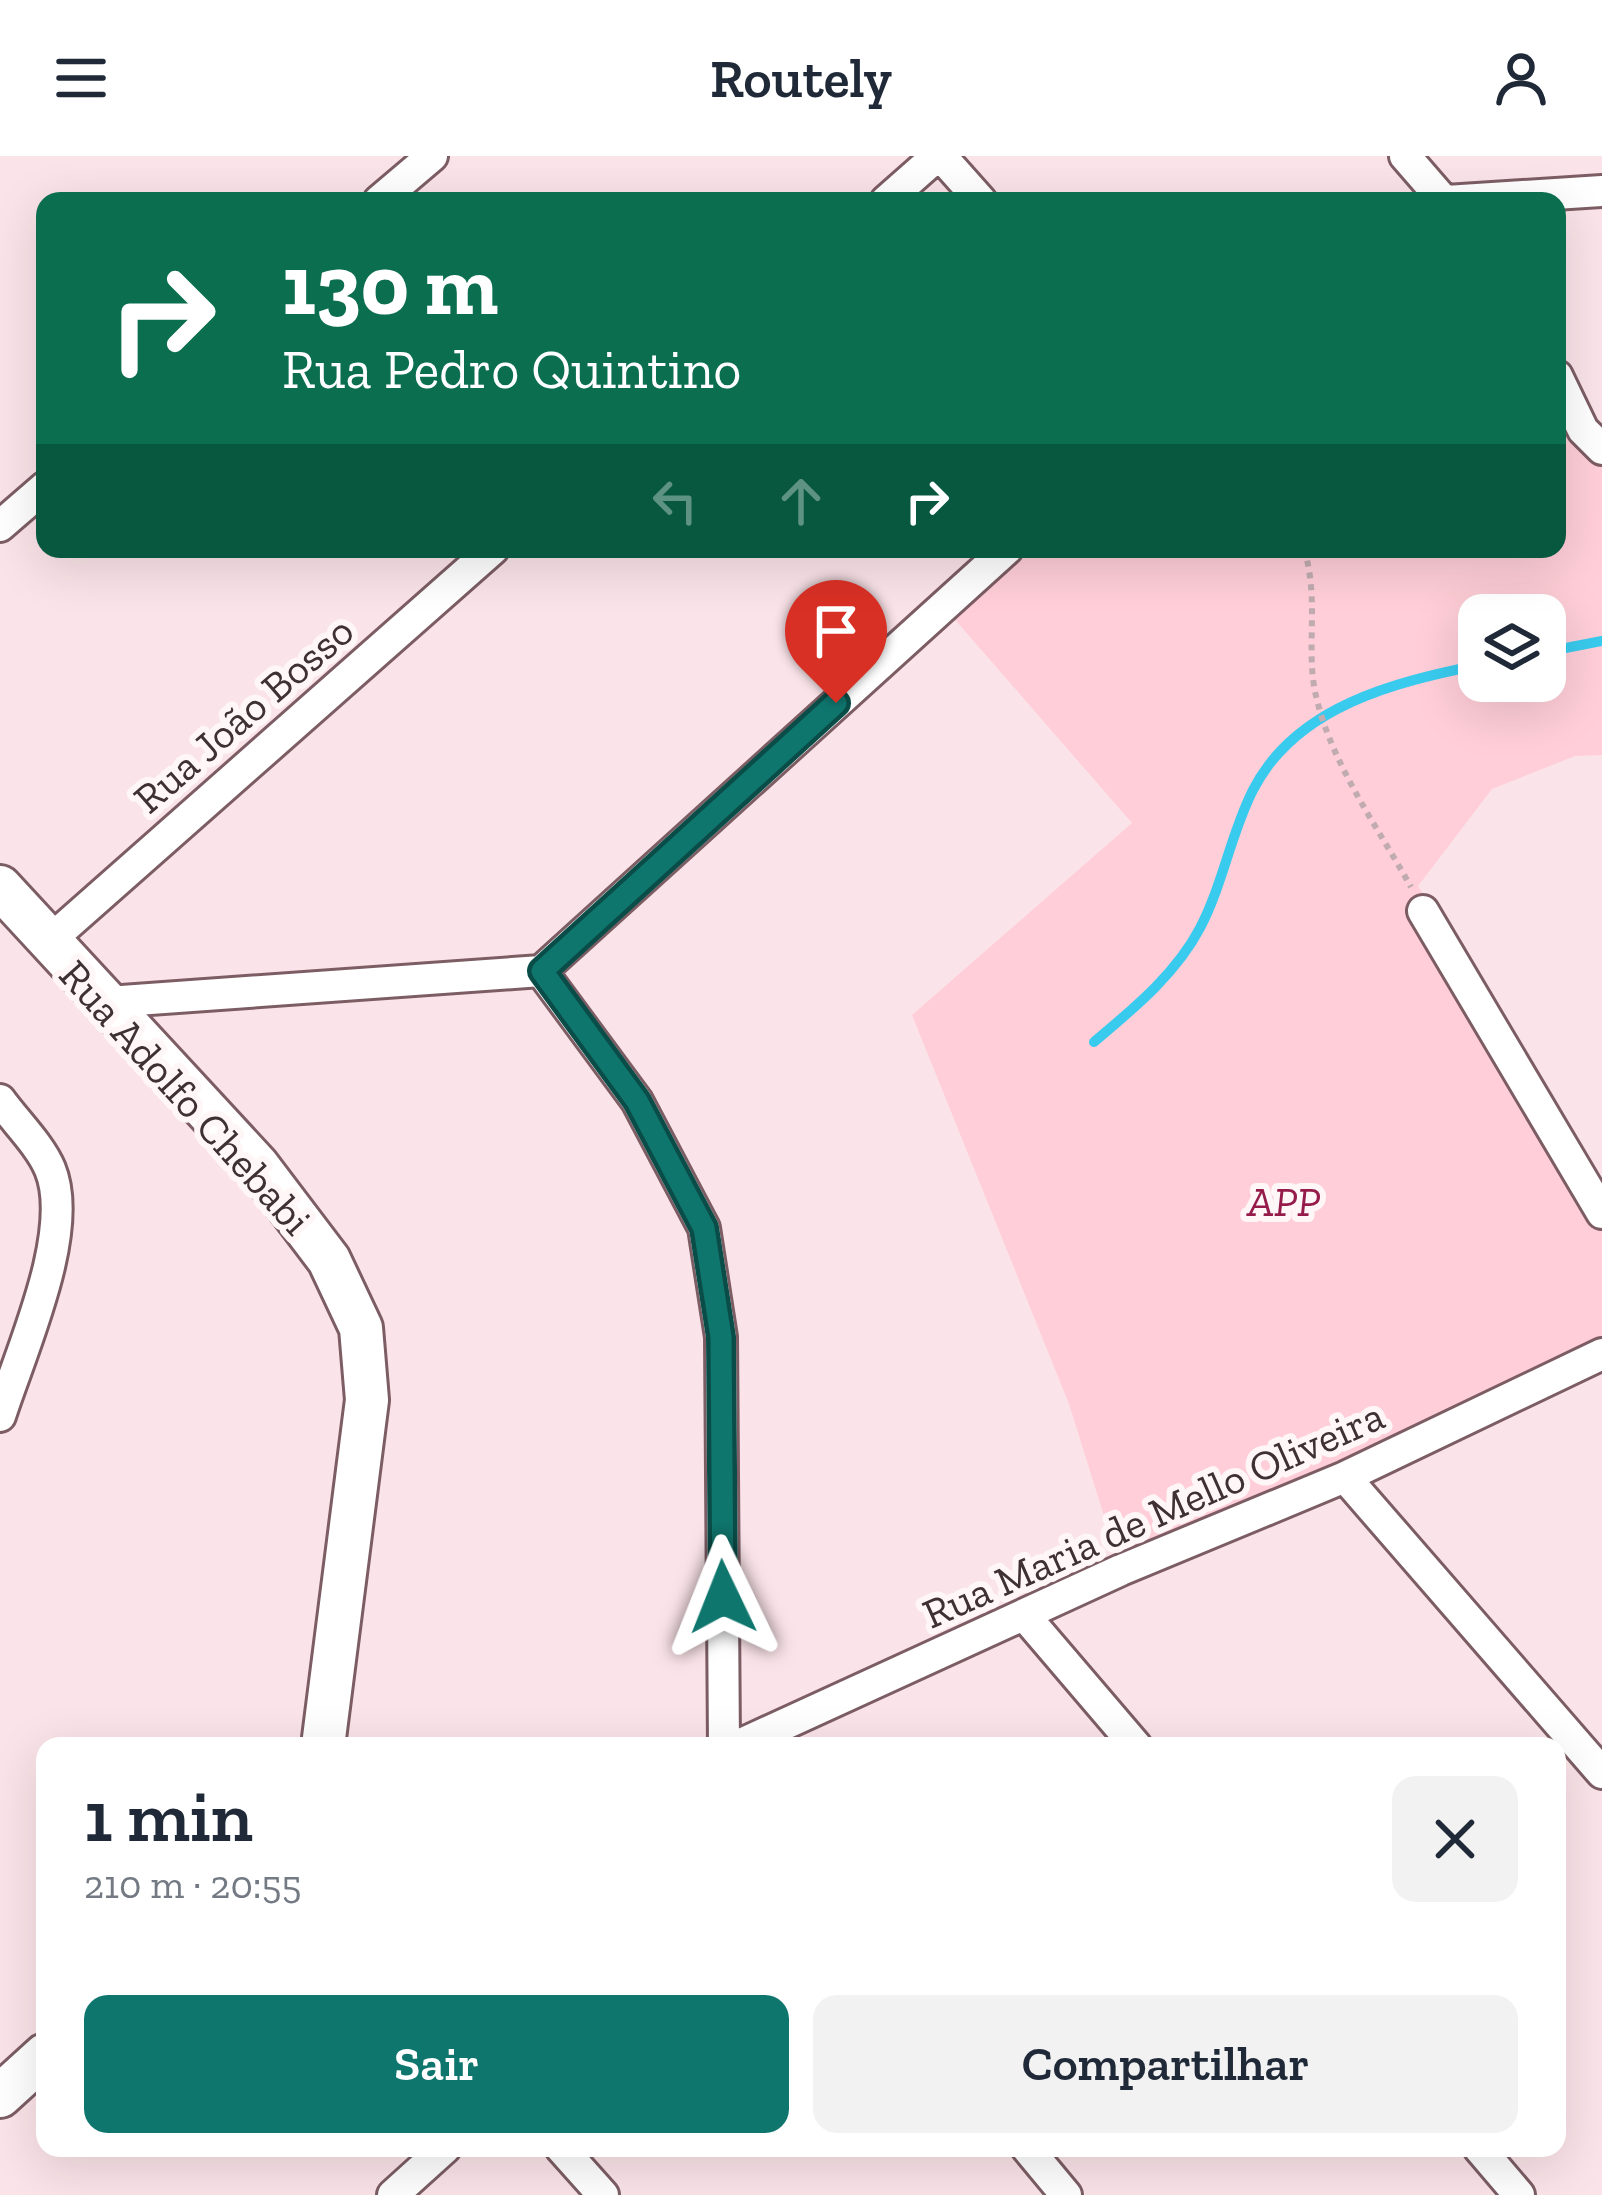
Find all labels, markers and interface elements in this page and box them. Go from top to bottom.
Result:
icon: menu [48,45,114,111]
icon: person [1488,45,1554,111]
text: Routely [710,46,892,111]
text: 130 m [282,235,498,336]
icon: right [84,240,240,396]
text: Rua Pedro Quintino [282,337,741,402]
icon: left [642,468,708,534]
icon: ahead [768,468,834,534]
icon: right [894,468,960,534]
pin [785,580,887,703]
map controls [1458,594,1566,702]
button: layers [1458,594,1566,702]
icon: arrive [803,598,869,664]
street label: Rua João Bosso [123,605,364,824]
street label: Rua Adolfo Chebabi [49,949,322,1245]
park label: APP [1246,1176,1321,1227]
street label: Rua Maria de Mello Oliveira [915,1390,1392,1639]
position arrow [660,1534,786,1660]
text: 1 min [84,1773,253,1859]
button: close [1392,1776,1518,1902]
text: 210 m · 20:55 [84,1861,302,1908]
button: Sair [84,1995,789,2133]
button: Compartilhar [813,1995,1518,2133]

